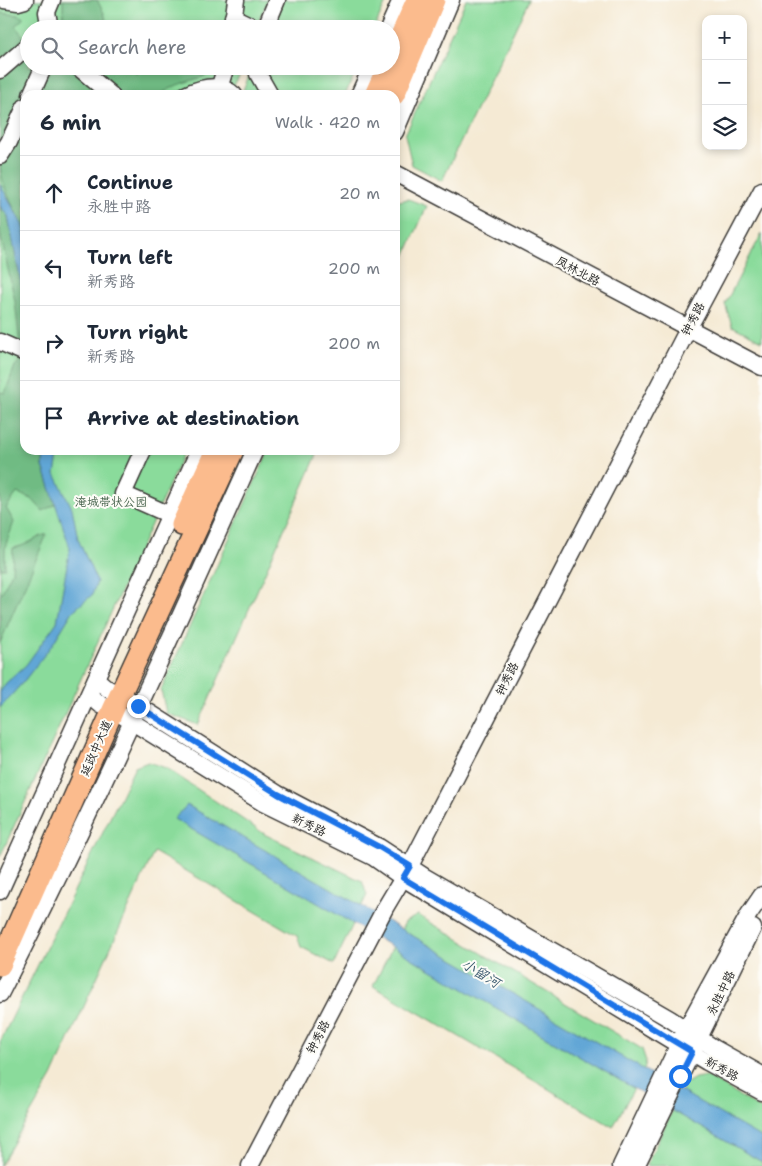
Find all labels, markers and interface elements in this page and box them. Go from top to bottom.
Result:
map controls [702,15,747,150]
button: + [702,15,747,60]
search box [20,20,400,75]
icon: search [38,34,66,62]
text: Search here [78,35,187,60]
button: − [702,60,747,105]
button: layers [702,105,747,150]
text: 6 min [40,109,101,137]
text: Walk · 420 m [275,112,380,133]
text: Continue [87,170,173,195]
icon: ahead [40,179,68,207]
text: 20 m [339,183,380,204]
text: 永胜中路 [87,196,151,217]
text: Turn left [87,245,173,270]
street label: 凤林北路 [553,253,603,289]
icon: left [40,254,68,282]
text: 200 m [328,258,380,279]
text: 新秀路 [87,271,135,292]
street label: 钟秀路 [677,299,709,339]
text: Turn right [87,320,188,345]
icon: right [40,329,68,357]
text: 200 m [328,333,380,354]
text: 新秀路 [87,346,135,367]
icon: arrive [40,404,68,432]
text: Arrive at destination [87,406,299,431]
park label: 淹城带状公园 [75,494,147,510]
street label: 钟秀路 [492,659,522,699]
route end [127,695,150,718]
street label: 延政中大道 [76,717,116,779]
street label: 新秀路 [289,810,329,840]
water label: 小留河 [458,954,505,993]
street label: 永胜中路 [703,968,739,1018]
street label: 钟秀路 [302,1017,334,1057]
street label: 新秀路 [702,1053,742,1085]
route start [669,1065,692,1088]

